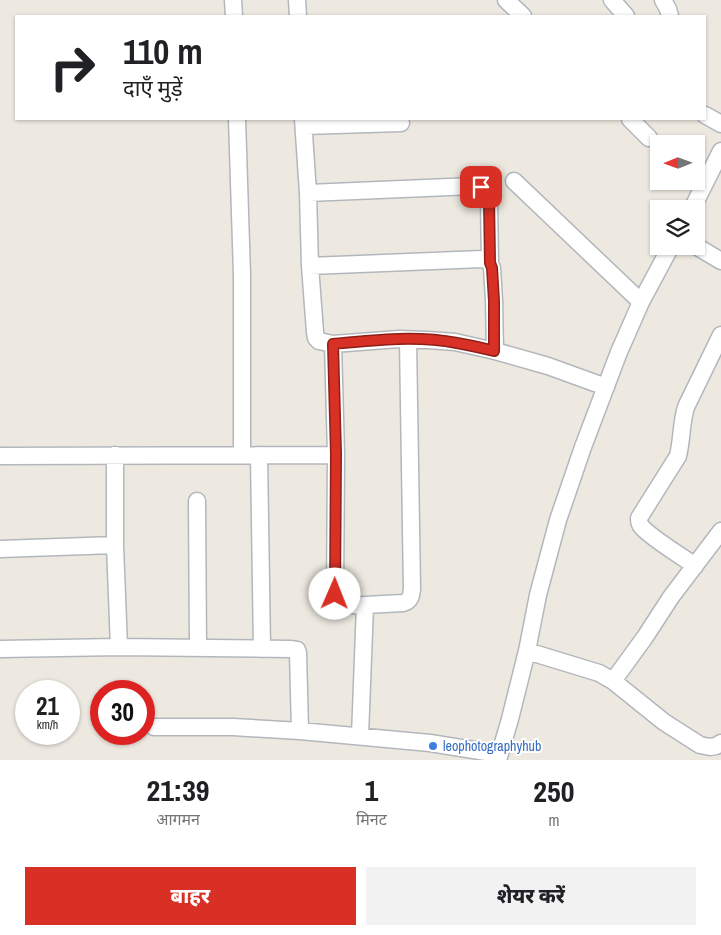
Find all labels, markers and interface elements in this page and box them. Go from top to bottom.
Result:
text: 110 m [123,28,203,75]
icon: right [40,35,105,100]
text: दाएँ मुड़ें [123,73,183,103]
north arrow [650,135,705,190]
map controls [650,135,705,255]
pin [460,166,502,208]
icon: arrive [467,173,495,201]
button: layers [650,200,705,255]
position arrow [308,567,360,619]
speed limit sign: 30 [90,680,155,745]
text: 21 [36,689,59,723]
text: km/h [37,717,58,733]
place label: leophotographyhub [443,737,541,755]
marker: leophotographyhub [427,740,439,752]
text: 21:39 [147,770,210,810]
text: 1 [365,770,378,810]
text: 250 [533,771,574,811]
text: आगमन [156,808,200,830]
text: मिनट [356,808,387,830]
text: m [548,809,559,831]
button: बाहर [25,867,356,925]
button: शेयर करें [366,867,696,925]

